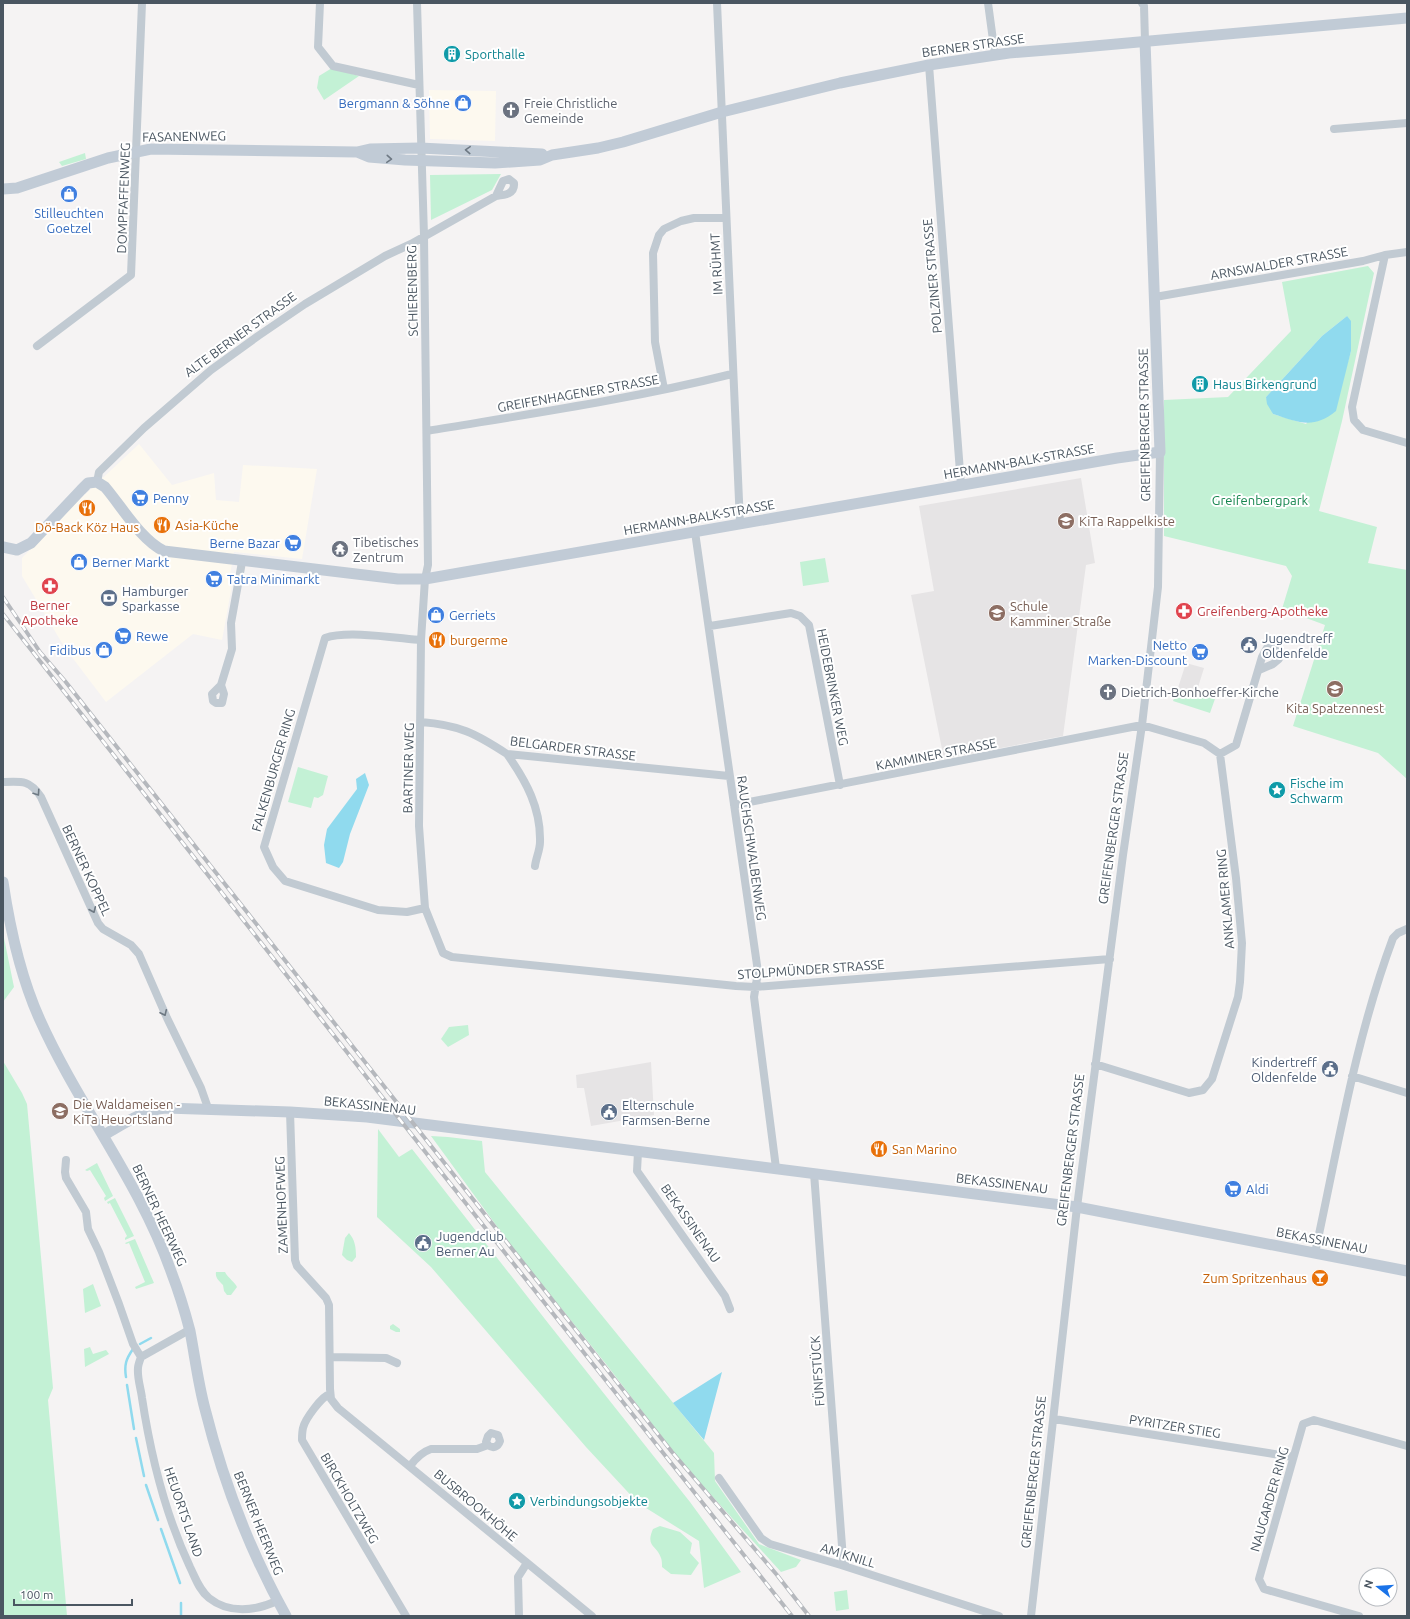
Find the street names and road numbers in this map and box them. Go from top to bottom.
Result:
street label: BERNER STRASSE [921,31,1025,59]
street label: FASANENWEG [142,128,226,144]
street label: DOMPFAFFENWEG [114,142,132,254]
street label: POLZINER STRASSE [920,218,944,334]
street label: IM RÜHMT [706,233,725,295]
street label: ARNSWALDER STRASSE [1209,244,1349,282]
street label: SCHIERENBERG [404,245,420,337]
street label: ALTE BERNER STRASSE [181,289,299,379]
street label: GREIFENBERGER STRASSE [1136,348,1152,502]
street label: GREIFENHAGENER STRASSE [496,372,660,414]
street label: HERMANN-BALK-STRASSE [942,441,1096,481]
street label: HERMANN-BALK-STRASSE [622,497,776,537]
street label: HEIDEBRINKER WEG [815,627,851,747]
street label: FALKENBURGER RING [249,707,297,833]
street label: BARTINER WEG [400,723,416,813]
street label: BELGARDER STRASSE [509,733,637,763]
street label: KAMMINER STRASSE [875,735,997,773]
street label: GREIFENBERGER STRASSE [1095,751,1131,905]
street label: RAUCHSCHWALBENWEG [735,775,769,921]
street label: BERNER KOPPEL [60,822,114,918]
street label: ANKLAMER RING [1214,849,1236,949]
street label: STOLPMÜNDER STRASSE [737,956,885,981]
street label: GREIFENBERGER STRASSE [1054,1073,1086,1227]
street label: BEKASSINENAU [323,1093,417,1117]
street label: ZAMENHOFWEG [272,1156,290,1254]
street label: BERNER HEERWEG [130,1162,190,1268]
street label: BEKASSINENAU [955,1170,1049,1196]
street label: BEKASSINENAU [659,1181,723,1265]
street label: BEKASSINENAU [1275,1224,1369,1256]
street label: FÜNFSTÜCK [807,1335,826,1407]
street label: GREIFENBERGER STRASSE [1018,1395,1048,1549]
street label: PYRITZER STIEG [1128,1412,1222,1440]
street label: NAUGARDER RING [1247,1445,1291,1553]
street label: BIRCKHOLTZWEG [318,1450,382,1546]
street label: HEUORTS LAND [162,1465,206,1559]
street label: BUSBROOKHÖHE [432,1465,521,1544]
street label: BERNER HEERWEG [232,1469,286,1577]
street label: AM KNILL [819,1540,877,1570]

